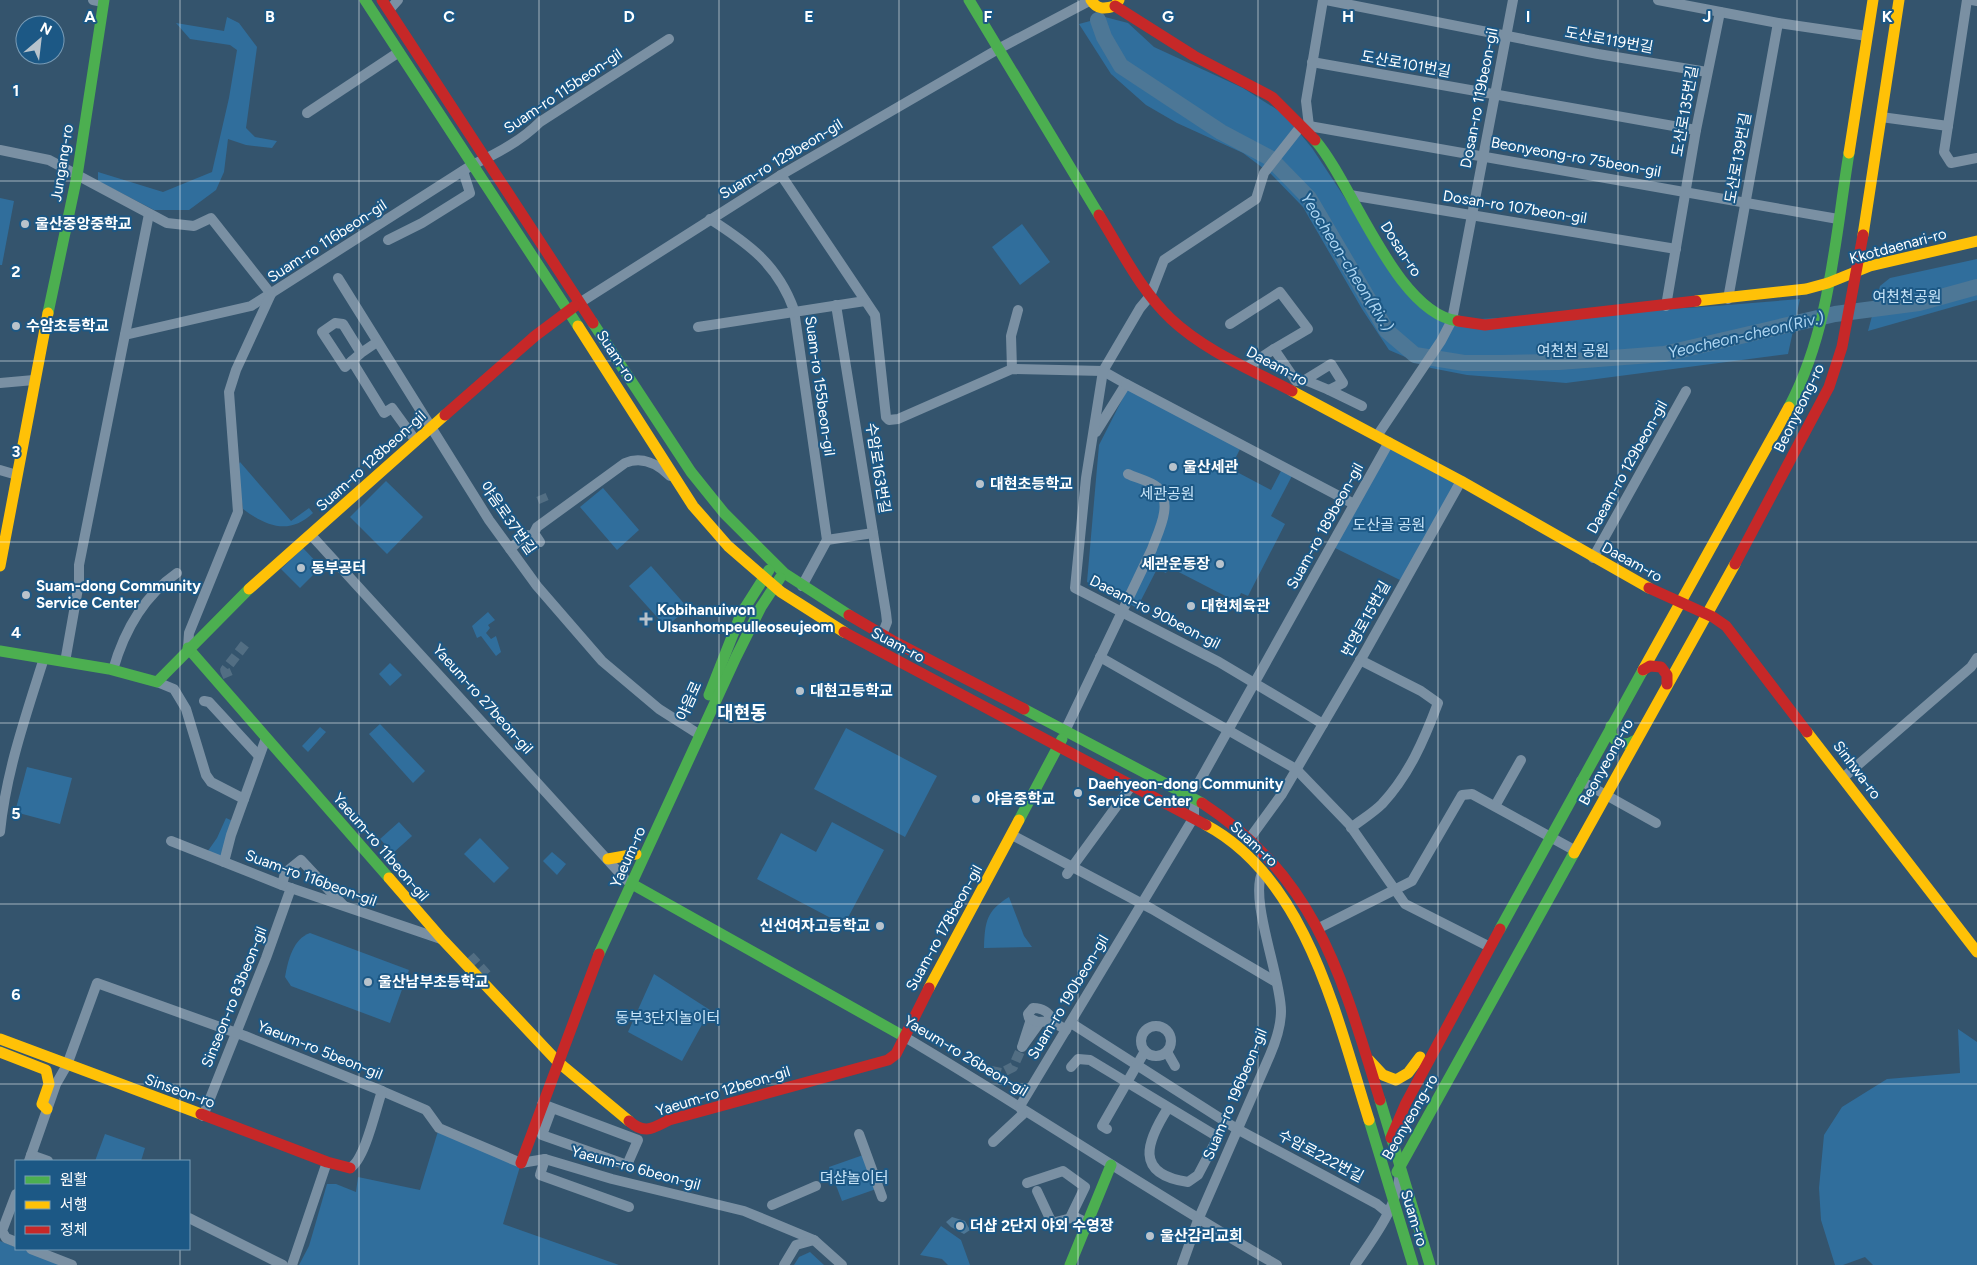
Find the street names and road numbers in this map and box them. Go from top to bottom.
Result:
street label: 도산로119번길 [1563,23,1655,57]
street label: Dosan-ro 119beon-gil [1457,26,1501,170]
street label: Suam-ro 115beon-gil [500,45,626,137]
street label: 도산로101번길 [1360,47,1452,81]
street label: 도산로135번길 [1668,64,1702,158]
street label: 도산로139번길 [1721,111,1755,205]
street label: Suam-ro 129beon-gil [716,115,846,203]
street label: Jungang-ro [47,123,77,203]
street label: Beonyeong-ro 75beon-gil [1490,133,1662,181]
street label: Dosan-ro 107beon-gil [1442,187,1588,227]
street label: Suam-ro 116beon-gil [264,196,390,286]
street label: Dosan-ro [1377,218,1426,280]
street label: Kkotdaenari-ro [1847,224,1949,268]
street label: Suam-ro 155beon-gil [801,315,839,457]
street label: Suam-ro [593,327,640,385]
street label: Daeam-ro [1243,342,1311,390]
street label: Beonyeong-ro [1770,361,1828,455]
street label: Daeam-ro 129beon-gil [1583,397,1671,537]
street label: Suam-ro 128beon-gil [312,407,430,515]
street label: 수암로163번길 [862,421,894,515]
street label: Suam-ro 189beon-gil [1283,460,1367,592]
street label: 야음로37번길 [476,478,540,558]
street label: Daeam-ro [1599,538,1666,586]
street label: Daeam-ro 90beon-gil [1087,571,1223,653]
street label: 번영로15번길 [1338,578,1394,660]
street label: Suam-ro [868,623,928,667]
street label: Yaeum-ro 27beon-gil [429,641,537,757]
street label: 야음로 [672,678,706,724]
street label: Beonyeong-ro [1575,715,1637,808]
street label: Sinhwa-ro [1829,737,1885,803]
street label: Yaeum-ro 11beon-gil [329,789,433,905]
street label: Suam-ro [1227,818,1282,871]
street label: Yaeum-ro [607,823,650,890]
street label: Suam-ro 116beon-gil [243,846,379,910]
street label: Suam-ro 178beon-gil [902,862,986,994]
street label: Sinseon-ro 83beon-gil [198,924,270,1070]
street label: Suam-ro 190beon-gil [1024,932,1112,1062]
street label: Yaeum-ro 26beon-gil [901,1012,1031,1100]
street label: Yaeum-ro 5beon-gil [255,1017,385,1083]
street label: Suam-ro 196beon-gil [1199,1026,1271,1162]
street label: Yaeum-ro 12beon-gil [654,1062,792,1120]
street label: Sinseon-ro [142,1070,218,1112]
street label: Beonyeong-ro [1378,1071,1442,1163]
street label: 수암로222번길 [1275,1126,1367,1186]
street label: Yaeum-ro 6beon-gil [569,1142,703,1194]
street label: Suam-ro [1397,1188,1431,1249]

